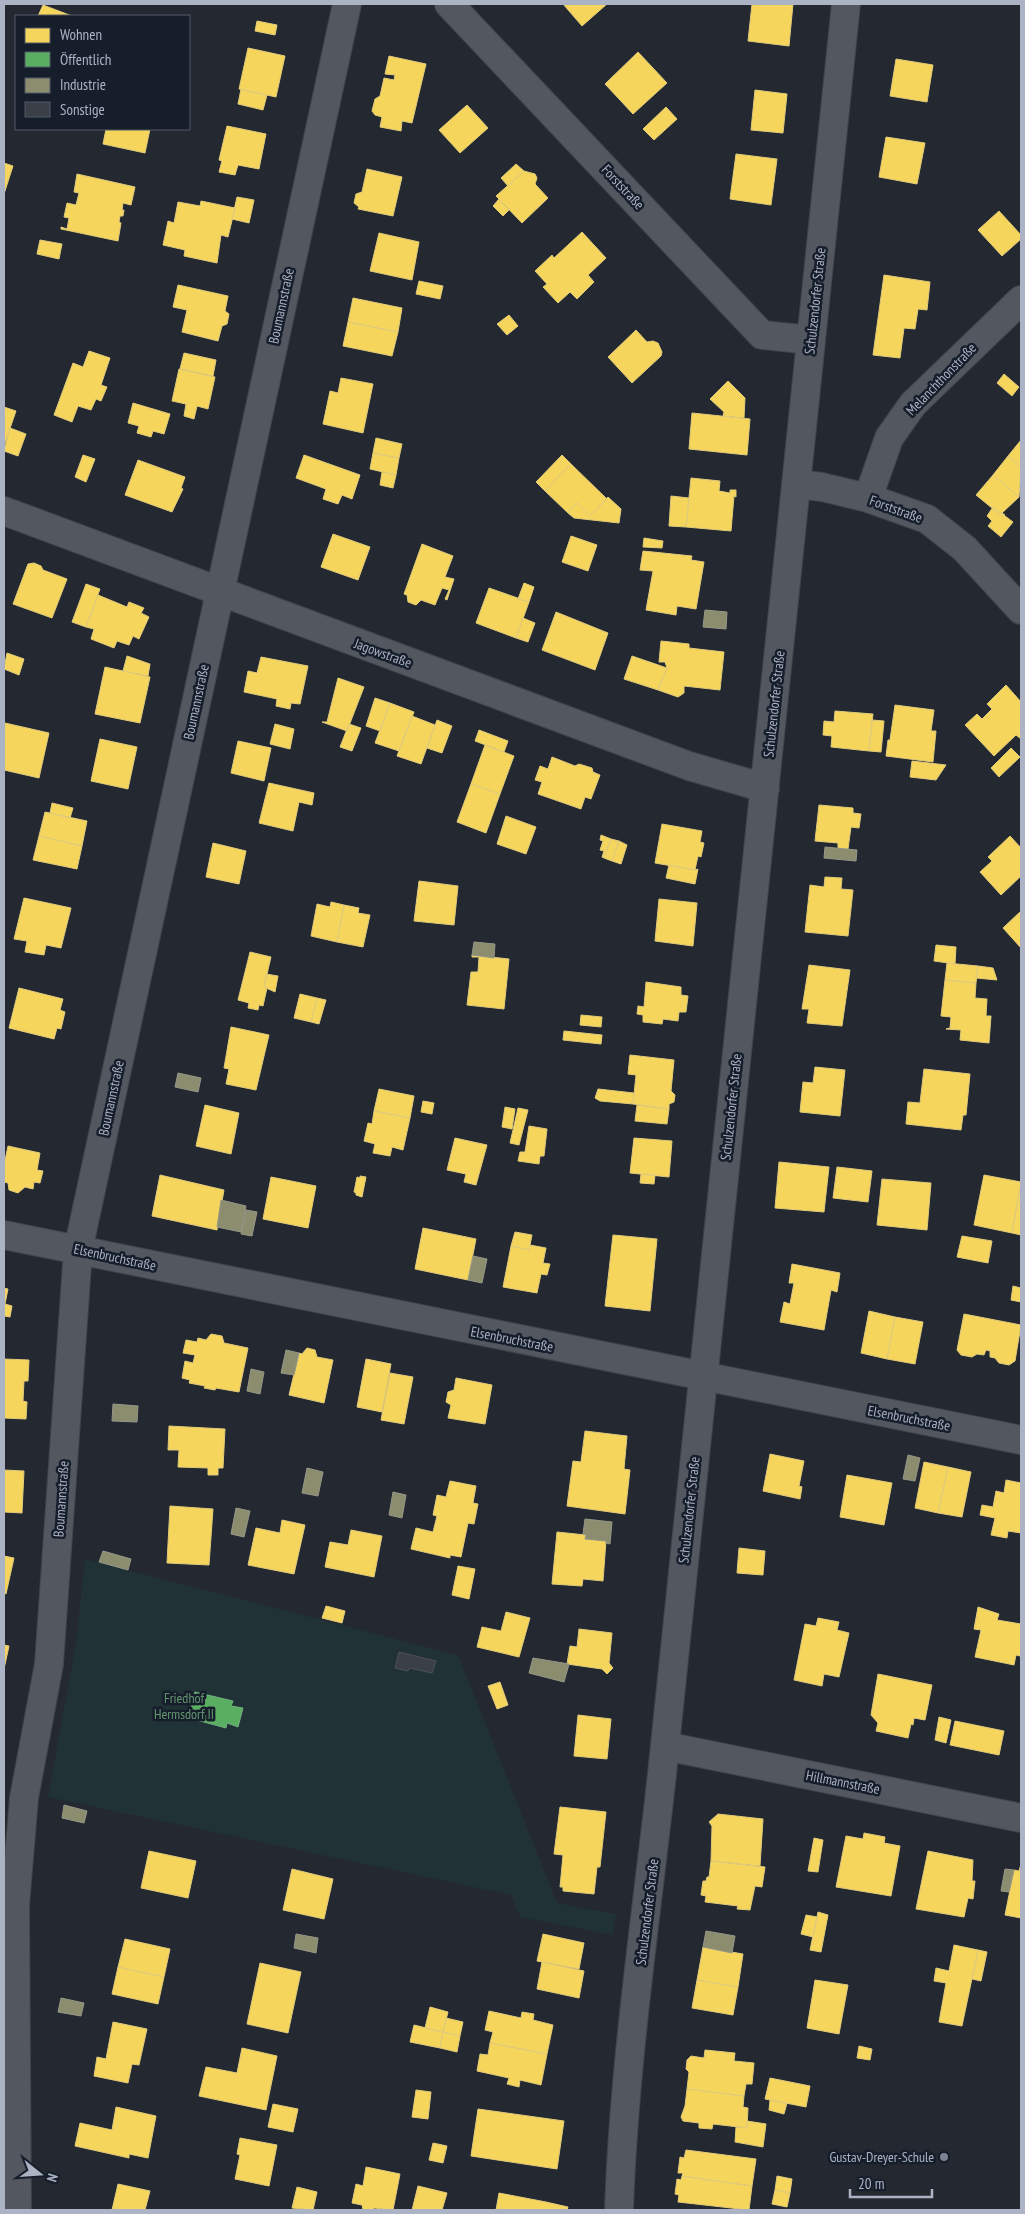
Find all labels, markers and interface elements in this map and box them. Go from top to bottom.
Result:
legend [15,15,190,130]
text: Wohnen [60,25,102,44]
text: Öffentlich [60,50,111,69]
text: Industrie [60,75,106,94]
text: Sonstige [60,100,105,119]
street label: Forststraße [598,161,648,213]
street label: Schulzendorfer Straße [800,247,830,355]
street label: Boumannstraße [264,267,298,345]
street label: Melanchthonstraße [902,339,980,419]
street label: Forststraße [867,491,925,527]
street label: Jagowstraße [351,634,414,672]
street label: Schulzendorfer Straße [759,650,789,758]
street label: Boumannstraße [179,663,213,741]
street label: Schulzendorfer Straße [716,1053,746,1161]
street label: Boumannstraße [94,1059,128,1137]
street label: Elsenbruchstraße [72,1239,158,1275]
street label: Elsenbruchstraße [469,1322,555,1356]
street label: Elsenbruchstraße [866,1401,952,1435]
street label: Schulzendorfer Straße [674,1456,704,1564]
street label: Boumannstraße [49,1460,73,1538]
park label: Friedhof Hermsdorf II [154,1689,214,1723]
street label: Hillmannstraße [805,1766,882,1798]
street label: Schulzendorfer Straße [632,1857,662,1966]
place label: Gustav-Dreyer-Schule [829,2148,934,2166]
north arrow [15,2149,65,2199]
marker: Gustav-Dreyer-Schule [938,2151,950,2163]
scale bar [850,2166,932,2198]
text: N [43,2172,62,2184]
text: 20 m [858,2174,884,2193]

